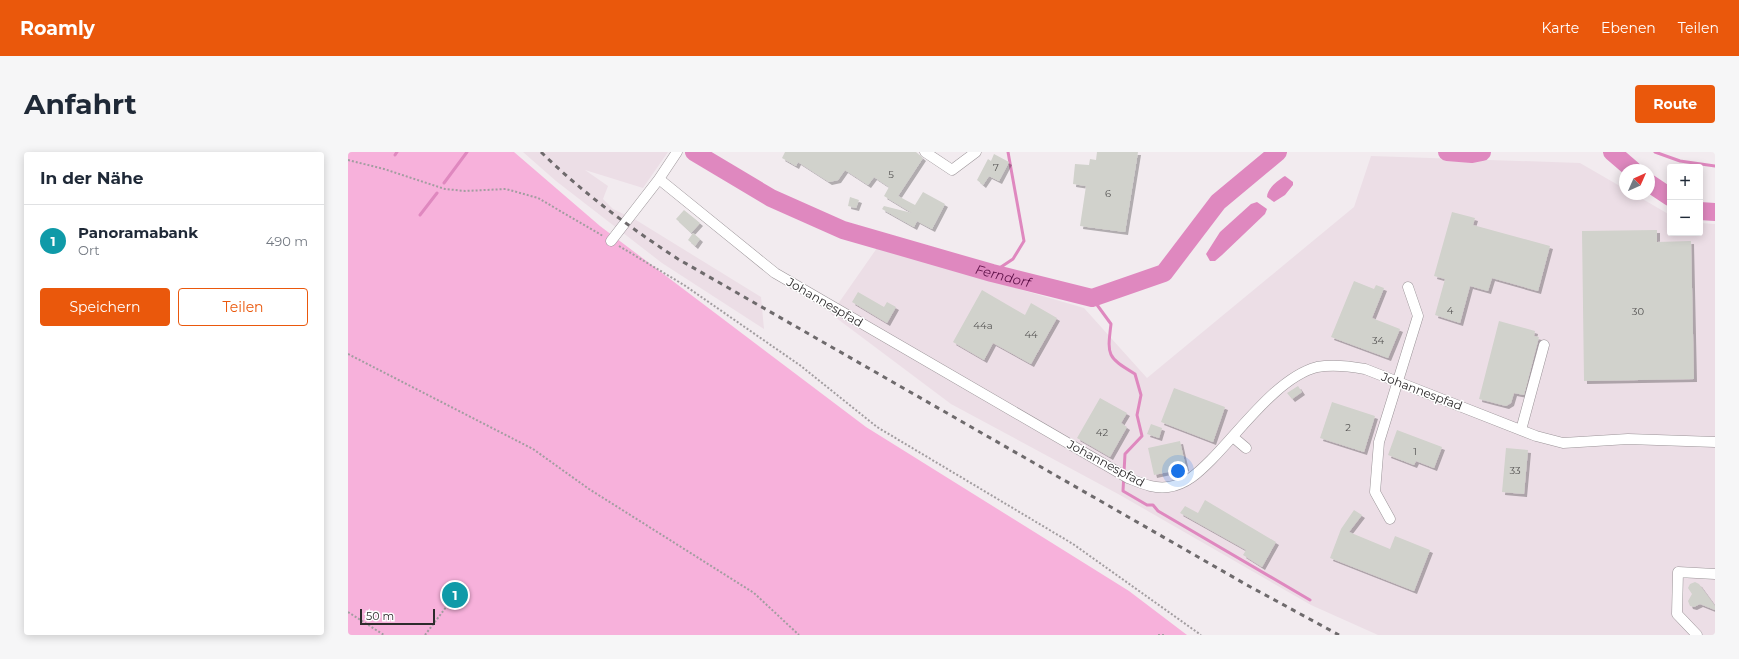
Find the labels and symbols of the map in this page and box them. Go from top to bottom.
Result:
house number: 7 [993,161,999,174]
north arrow [1619,164,1655,200]
house number: 5 [888,168,894,181]
house number: 6 [1105,187,1111,200]
water label: Ferndorf [974,261,1035,291]
street label: Johannespfad [783,274,866,330]
house number: 4 [1447,304,1454,317]
house number: 30 [1632,305,1645,318]
house number: 44a [973,319,993,332]
house number: 44 [1024,328,1038,341]
house number: 34 [1372,334,1385,347]
street label: Johannespfad [1379,368,1465,413]
house number: 2 [1345,421,1351,434]
house number: 42 [1096,426,1108,439]
street label: Johannespfad [1064,436,1147,490]
house number: 1 [1413,445,1417,458]
your location [1168,461,1188,481]
house number: 33 [1509,464,1521,477]
pin: 1 [442,580,468,610]
scale bar [360,607,435,626]

